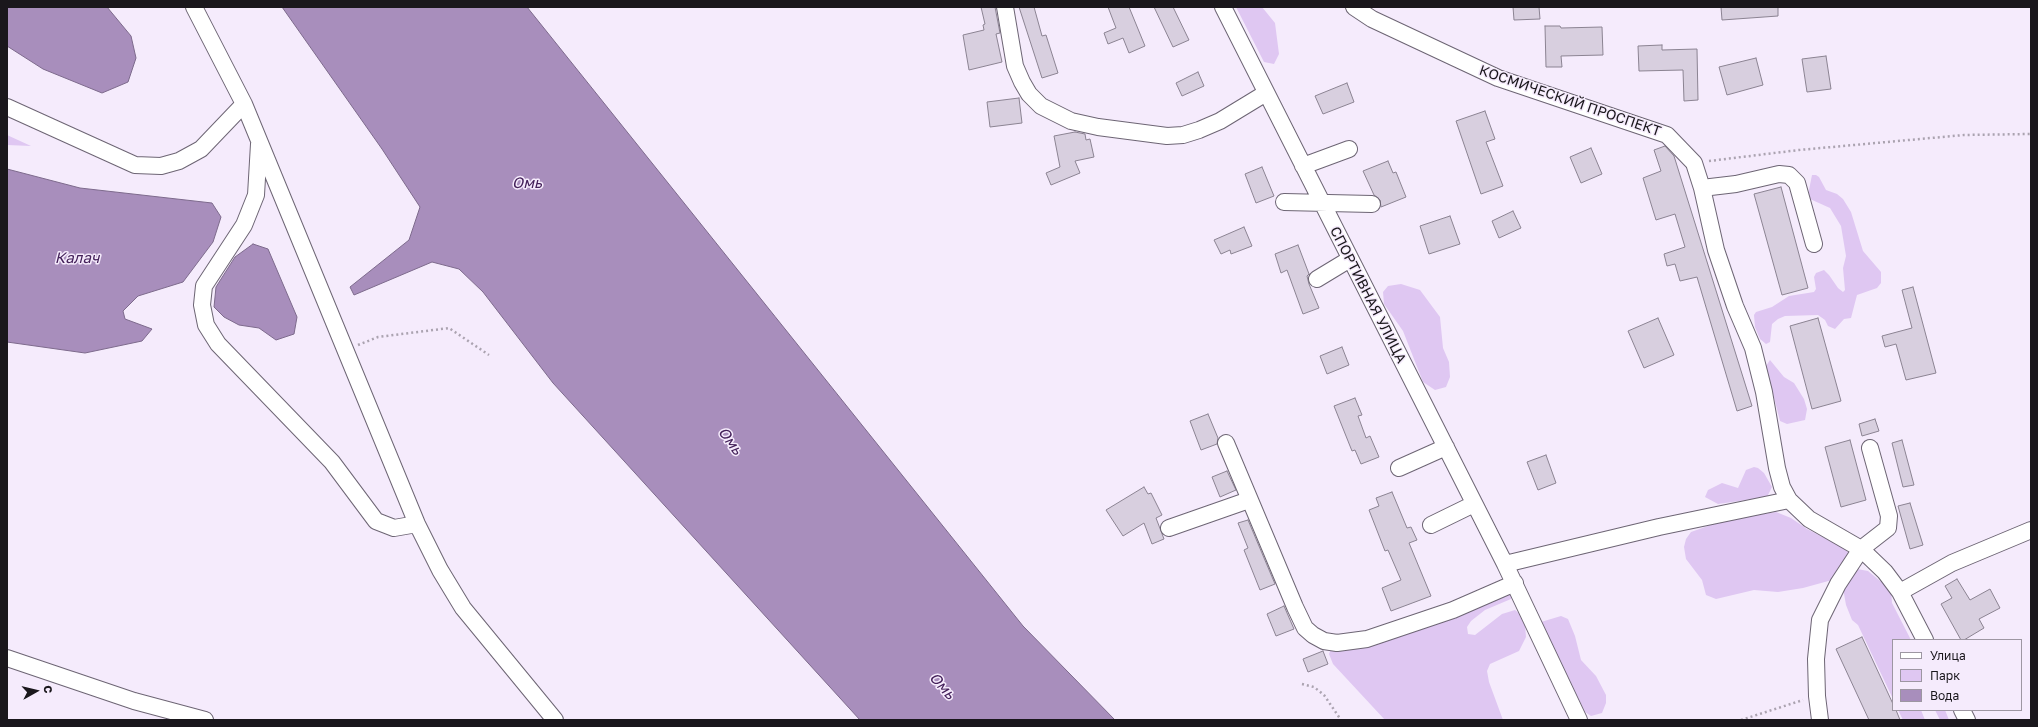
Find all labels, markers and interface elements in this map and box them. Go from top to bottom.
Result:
street label: КОСМИЧЕСКИЙ ПРОСПЕКТ [1477,62,1663,140]
water label: Омь [512,174,542,192]
street label: СПОРТИВНАЯ УЛИЦА [1326,224,1410,366]
water label: Калач [55,249,99,267]
water label: Омь [714,424,746,458]
legend [1892,639,2022,711]
text: Улица [1930,648,1966,663]
text: Парк [1930,668,1960,683]
water label: Омь [925,669,959,703]
north arrow [16,671,56,711]
text: С [41,684,55,694]
text: Вода [1930,688,1959,703]

